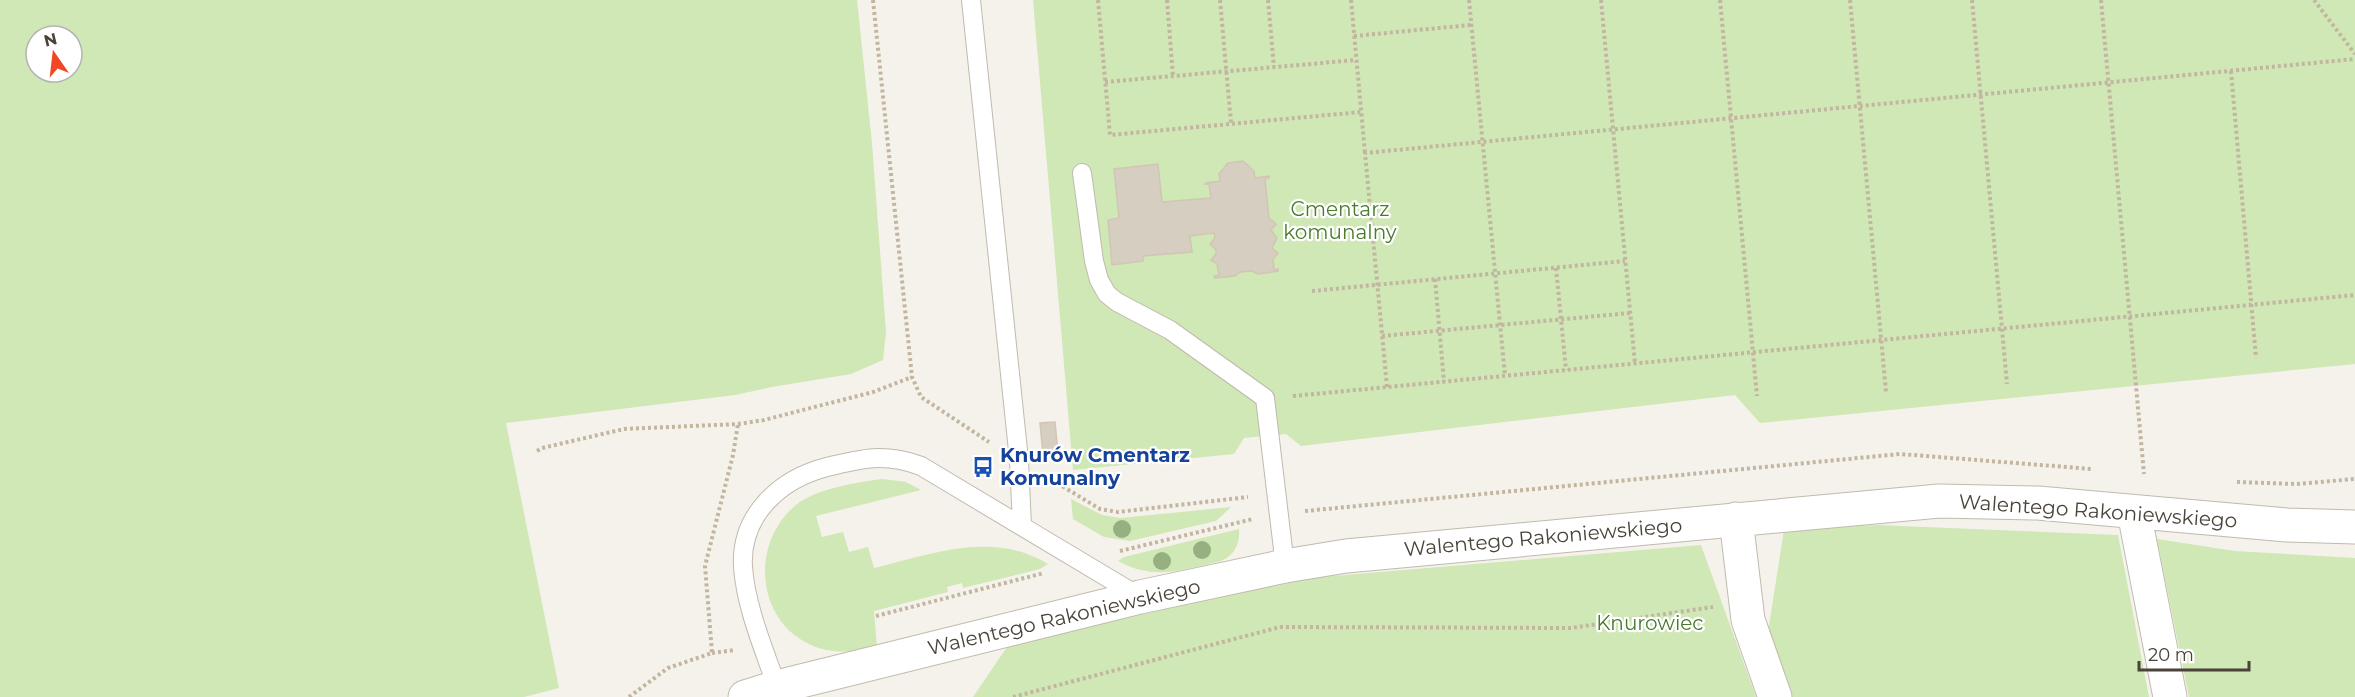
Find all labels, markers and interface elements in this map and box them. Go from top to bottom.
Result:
north arrow [24,24,84,84]
text: N [42,29,59,51]
park label: Cmentarz komunalny [1283,197,1397,244]
place label: Knurów Cmentarz Komunalny [1000,443,1190,490]
bus stop icon: Knurów Cmentarz Komunalny [971,455,995,479]
street label: Walentego Rakoniewskiego [1958,489,2238,533]
street label: Walentego Rakoniewskiego [1403,513,1683,561]
street label: Walentego Rakoniewskiego [925,574,1203,660]
park label: Knurowiec [1596,611,1704,635]
scale bar [2139,634,2248,672]
text: 20 m [2148,644,2194,666]

